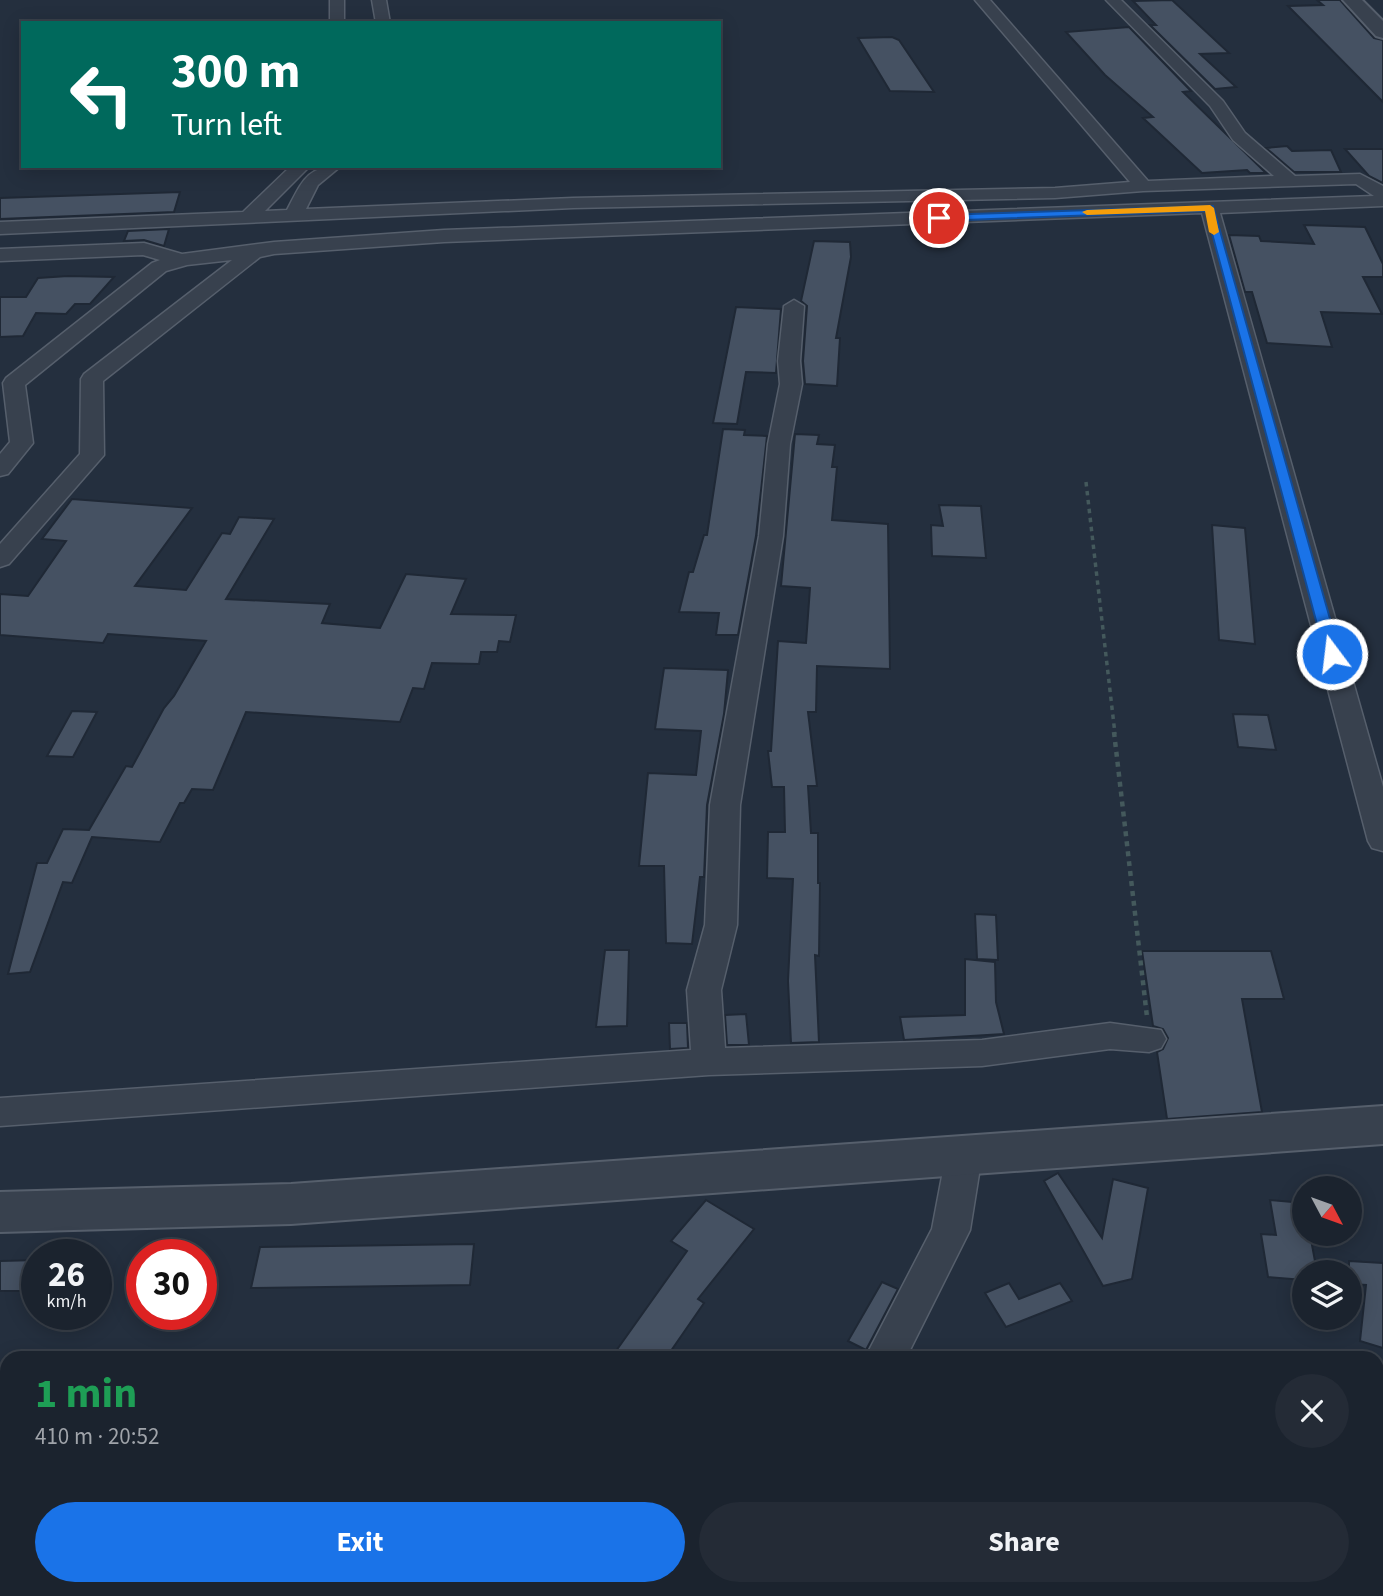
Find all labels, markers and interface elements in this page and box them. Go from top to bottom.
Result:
text: 300 m [171,37,300,107]
icon: left [56,49,147,140]
text: Turn left [171,102,282,148]
pin [909,188,969,248]
icon: arrive [920,199,958,237]
position arrow [1295,617,1369,691]
north arrow [1292,1176,1362,1246]
map controls [1292,1176,1362,1330]
speed limit sign: 30 [126,1239,217,1330]
text: 26 [48,1250,85,1300]
button: layers [1292,1260,1362,1330]
text: km/h [47,1289,86,1314]
text: 1 min [35,1364,137,1424]
button: close [1275,1374,1349,1448]
text: 410 m · 20:52 [35,1420,159,1453]
button: Exit [35,1502,685,1582]
button: Share [699,1502,1349,1582]

